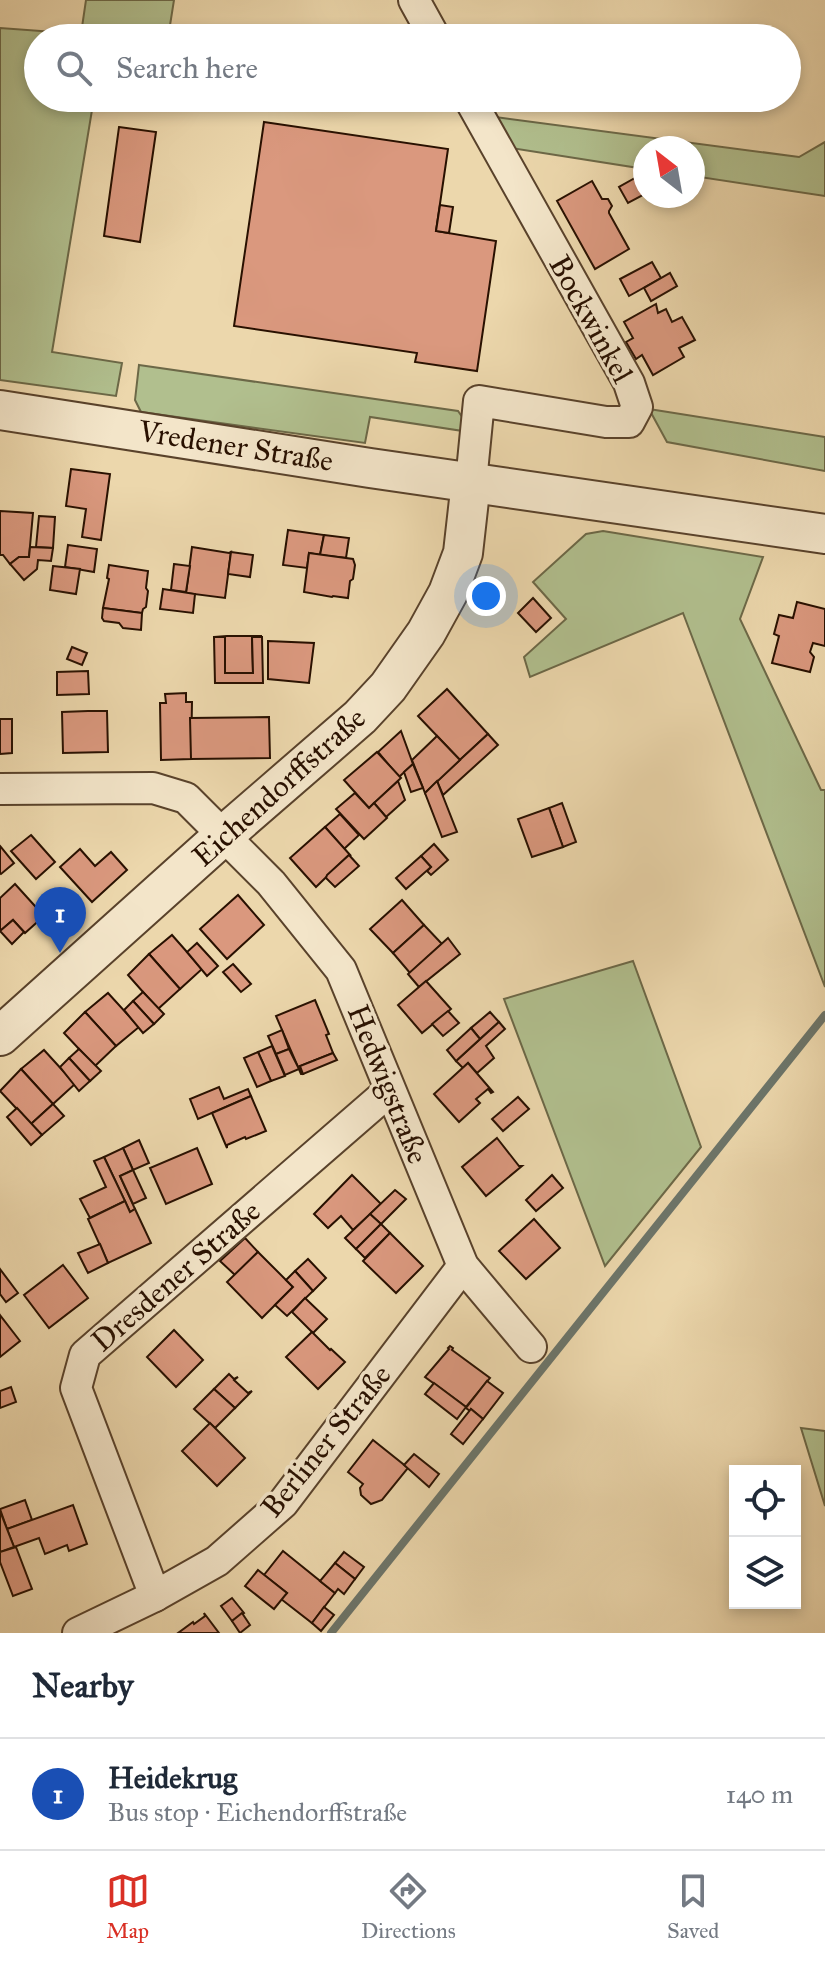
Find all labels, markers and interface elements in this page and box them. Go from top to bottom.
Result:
search box [24,24,801,112]
icon: search [52,46,96,90]
text: Search here [116,50,258,86]
north arrow [633,136,705,208]
street label: Bockwinkel [541,249,641,390]
street label: Vredener Straße [135,413,336,479]
your location [466,576,506,616]
street label: Eichendorffstraße [185,700,373,874]
pin: 1 [34,887,86,953]
street label: Hedwigstraße [340,999,436,1169]
street label: Dresdener Straße [84,1193,268,1359]
street label: Berliner Straße [253,1357,399,1525]
map controls [729,1465,801,1609]
button: locate [729,1465,801,1537]
button: layers [729,1537,801,1609]
text: Nearby [32,1665,134,1706]
text: Heidekrug [108,1760,237,1796]
text: 1 [53,1778,63,1810]
text: 140 m [726,1778,793,1810]
text: Bus stop · Eichendorffstraße [108,1796,407,1828]
tab: Map [106,1869,150,1944]
tab: Directions [361,1869,456,1944]
tab: Saved [667,1869,719,1944]

